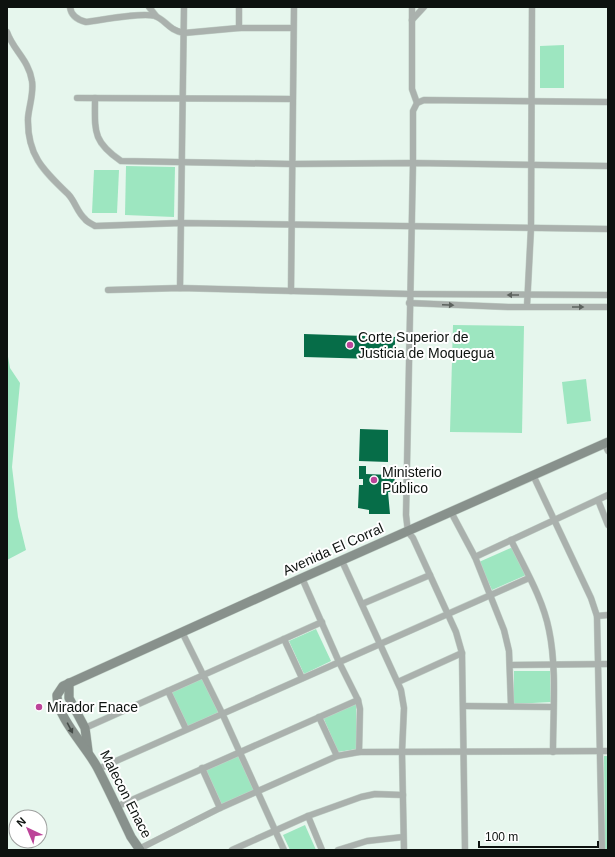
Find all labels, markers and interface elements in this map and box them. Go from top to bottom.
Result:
one-way arrow [506,292,519,298]
one-way arrow [442,301,454,308]
one-way arrow [572,304,585,310]
place label: Corte Superior de Justicia de Moquegua [358,329,494,361]
marker: Corte Superior de Justicia de Moquegua [345,340,355,350]
place label: Ministerio Público [382,464,442,496]
marker: Ministerio Público [369,475,379,485]
street label: Avenida El Corral [280,520,386,578]
place label: Mirador Enace [47,699,138,715]
marker: Mirador Enace [34,702,44,712]
one-way arrow [67,722,74,733]
street label: Malecon Enace [97,747,155,841]
north arrow [8,809,48,849]
text: N [14,815,28,829]
scale bar [479,823,598,849]
text: 100 m [485,830,518,844]

